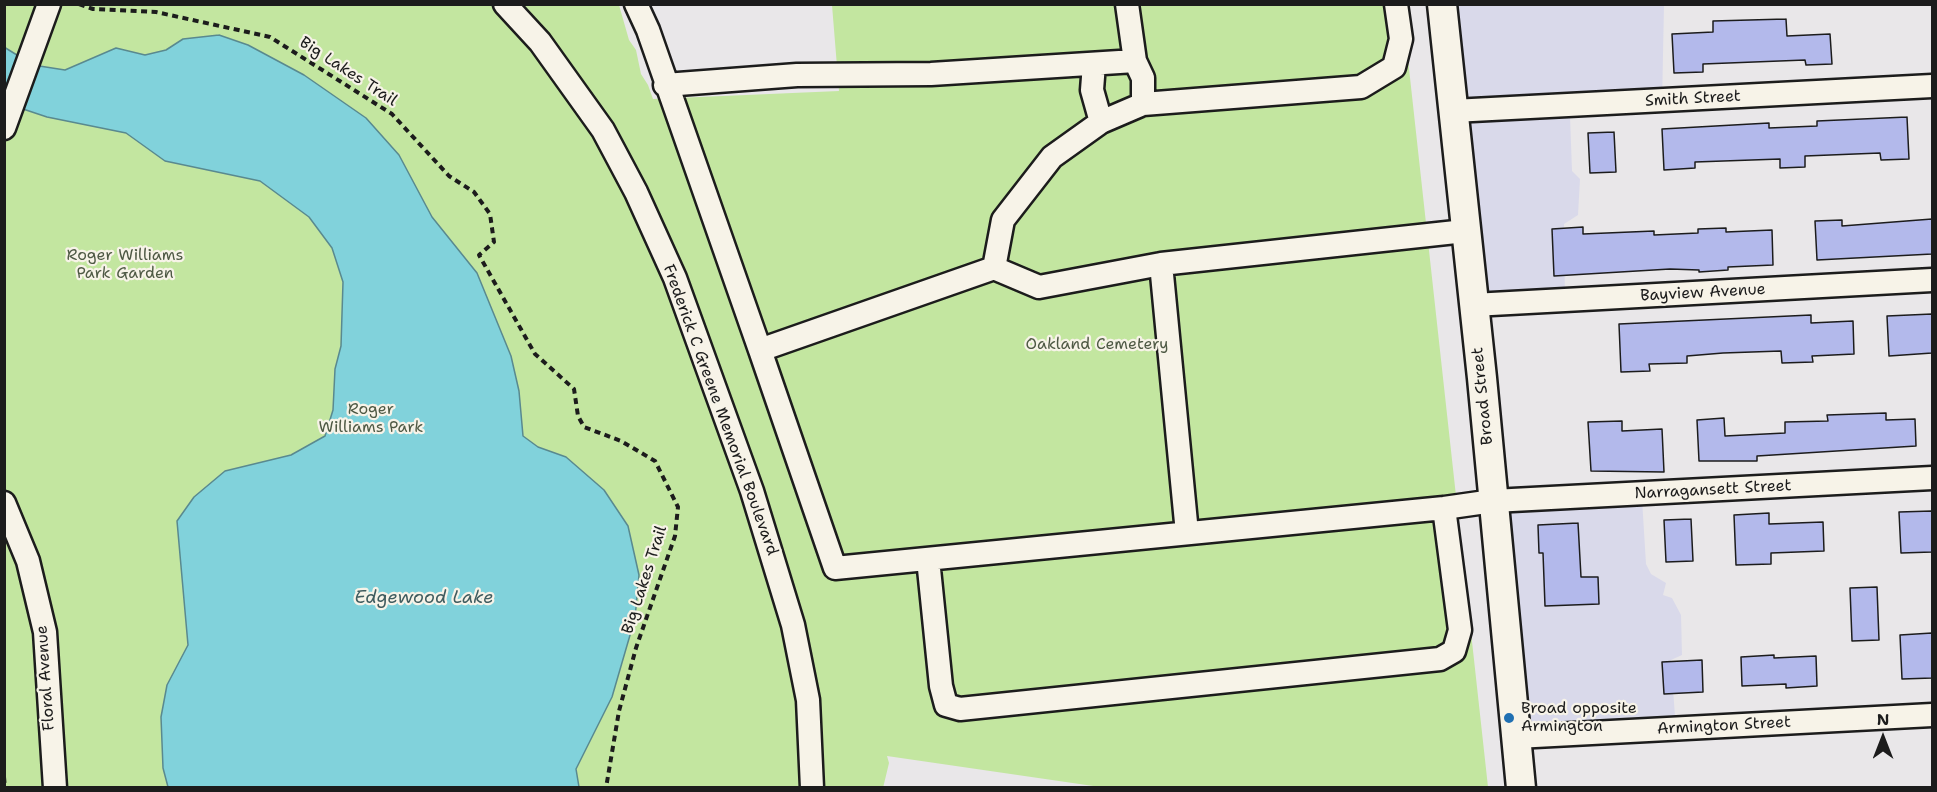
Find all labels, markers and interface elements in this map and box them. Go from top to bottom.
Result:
street label: Big Lakes Trail [296,33,400,111]
street label: Smith Street [1645,87,1741,111]
park label: Roger Williams Park Garden [67,246,183,284]
street label: Frederick C Greene Memorial Boulevard [658,262,782,558]
street label: Bayview Avenue [1640,280,1766,306]
park label: Oakland Cemetery [1026,335,1168,355]
street label: Broad Street [1468,346,1498,446]
park label: Roger Williams Park [319,400,423,438]
street label: Narragansett Street [1634,476,1792,504]
street label: Big Lakes Trail [618,524,672,636]
water label: Edgewood Lake [354,587,494,609]
street label: Floral Avenue [33,625,59,731]
place label: Broad opposite Armington [1521,699,1637,737]
north arrow [1853,708,1913,768]
text: N [1877,709,1889,730]
marker: Broad opposite Armington [1502,711,1516,725]
street label: Armington Street [1656,713,1792,739]

